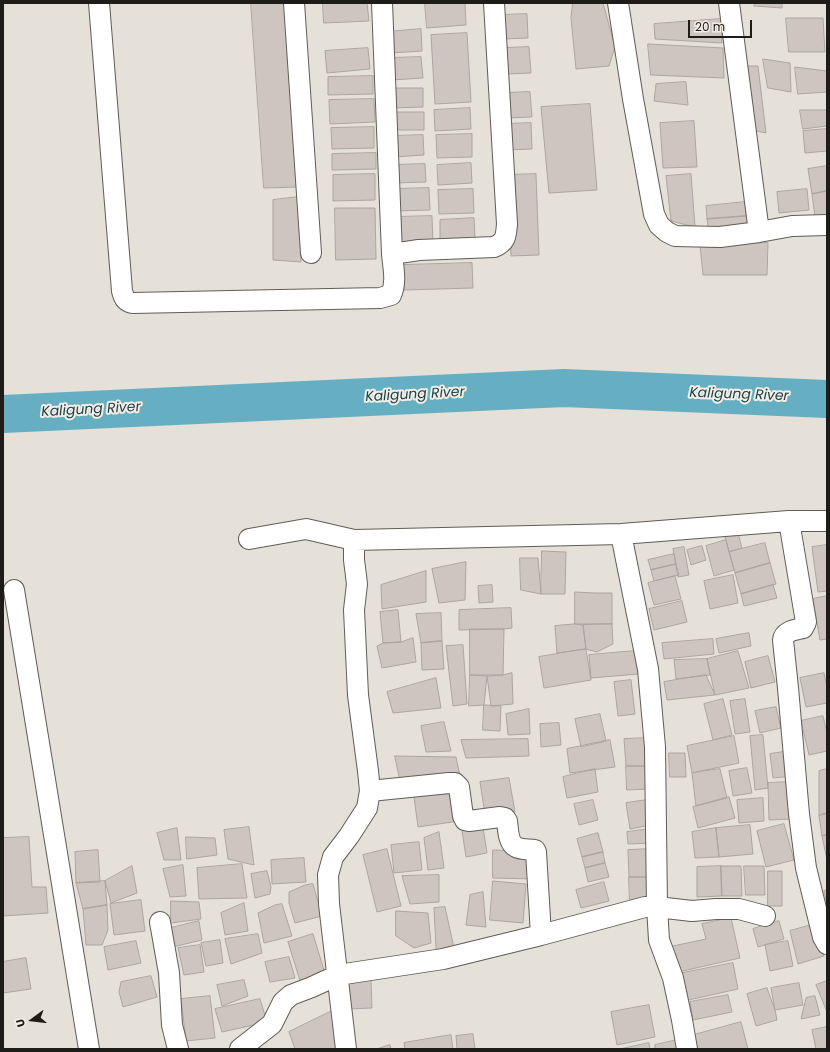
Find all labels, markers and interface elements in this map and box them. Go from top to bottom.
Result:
scale bar [690,12,754,38]
text: 20 m [695,18,725,35]
water label: Kaligung River [365,384,465,406]
water label: Kaligung River [689,385,789,405]
water label: Kaligung River [41,399,141,421]
north arrow [12,1000,52,1040]
text: U [12,1017,29,1029]

